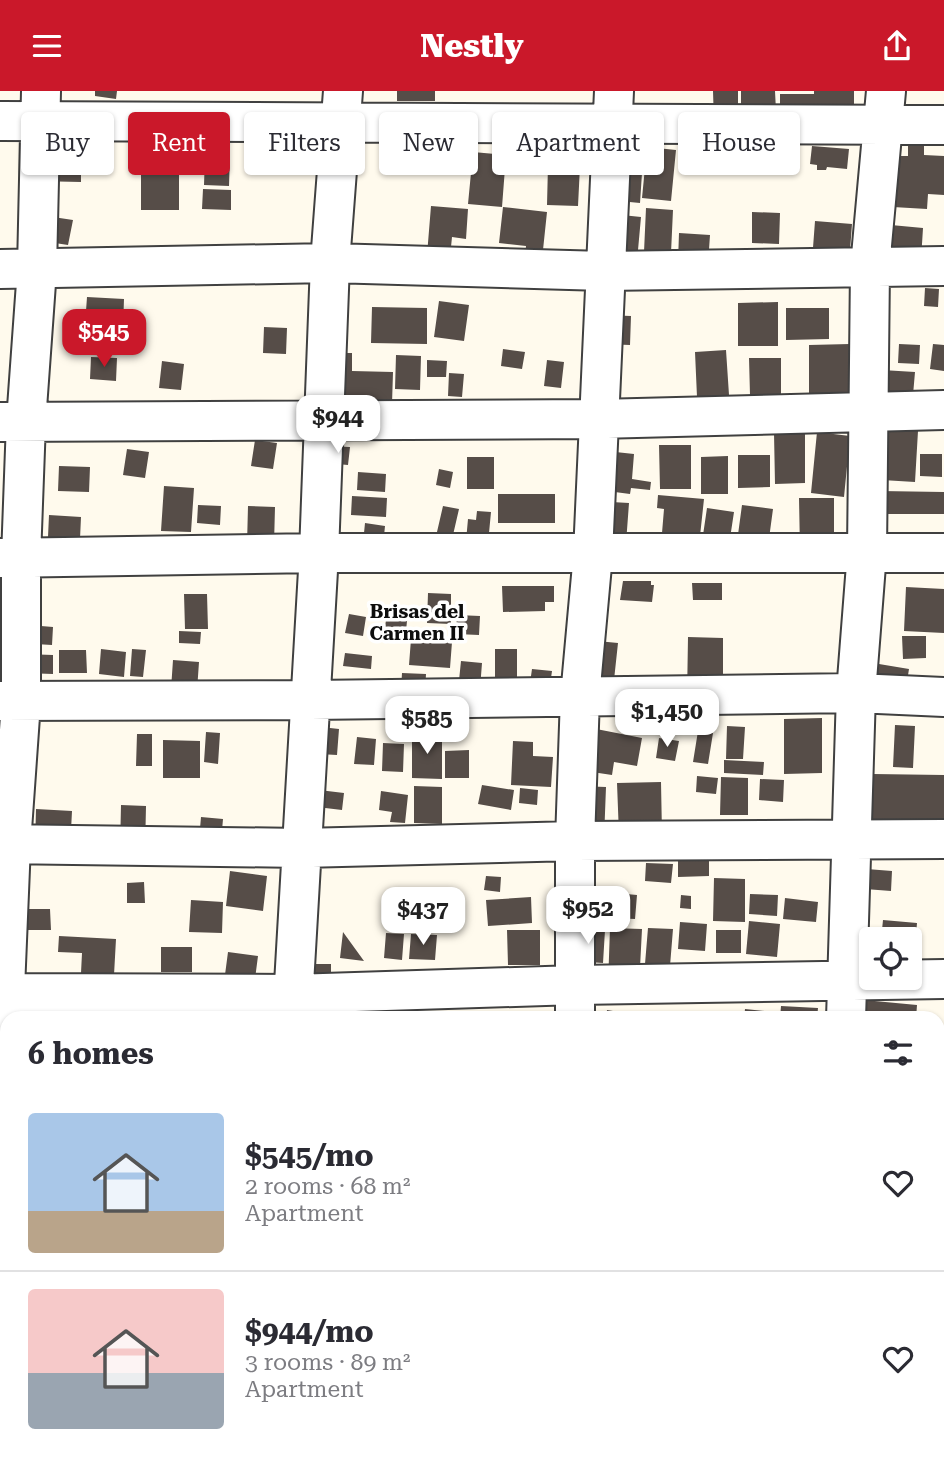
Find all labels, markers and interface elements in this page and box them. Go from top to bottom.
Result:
icon: menu [28,27,66,65]
text: Nestly [420,27,524,65]
icon: share [878,27,916,65]
chip: Buy [21,112,114,175]
chip: Rent [128,112,230,175]
chip: Filters [244,112,365,175]
chip: New [379,112,478,175]
chip: Apartment [492,112,664,175]
chip: House [678,112,800,175]
pin: $545 [63,309,145,369]
text: $545 [78,318,130,345]
pin: $944 [297,395,379,455]
text: $944 [312,404,364,431]
district label: Brisas del Carmen II [369,600,465,645]
pin: $1,450 [610,689,724,749]
pin: $585 [386,697,468,756]
text: $1,450 [631,698,703,725]
text: $585 [401,705,453,732]
pin: $437 [382,887,464,947]
pin: $952 [547,887,629,946]
text: $952 [562,895,614,922]
text: $437 [397,896,449,923]
map controls [859,927,922,990]
button: locate [859,927,922,990]
icon: filters [879,1034,917,1072]
text: 6 homes [28,1036,154,1071]
text: $545/mo [245,1138,374,1173]
icon: home [84,1141,168,1225]
icon: heart [879,1164,917,1202]
text: 2 rooms · 68 m² [245,1173,411,1200]
text: Apartment [245,1200,364,1227]
text: $944/mo [245,1314,374,1349]
icon: home [84,1317,168,1401]
icon: heart [879,1340,917,1378]
text: 3 rooms · 89 m² [245,1349,411,1376]
text: Apartment [245,1376,364,1403]

